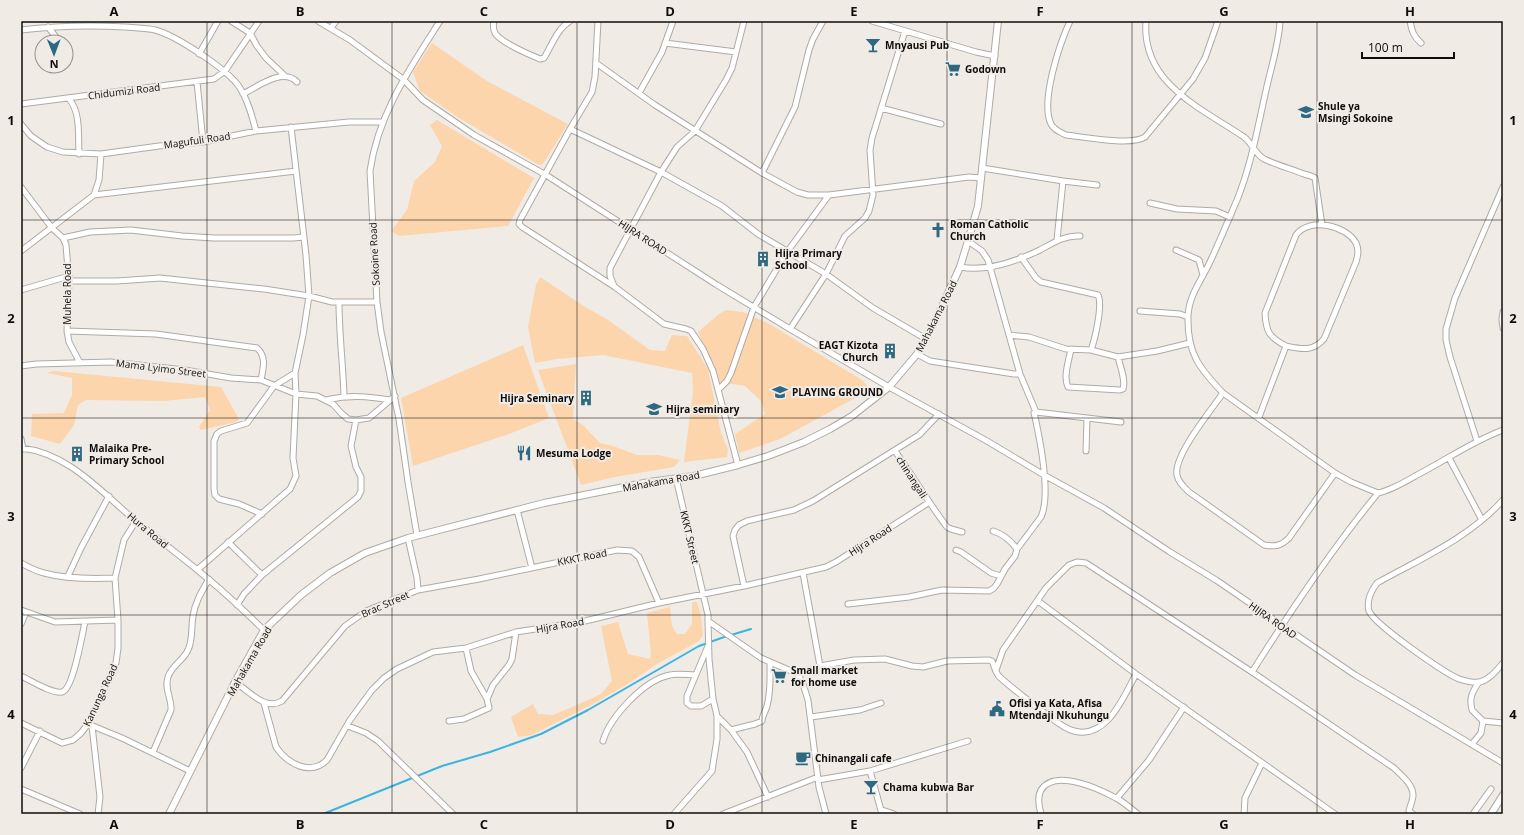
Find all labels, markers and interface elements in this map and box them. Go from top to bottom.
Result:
text: A [110,2,119,20]
text: B [296,2,305,20]
text: C [480,2,488,20]
text: D [665,2,675,20]
text: E [850,2,858,20]
text: F [1036,2,1044,20]
text: G [1219,2,1229,20]
text: H [1405,2,1415,20]
north arrow [34,34,74,74]
scale bar [1362,34,1454,60]
bar icon: Mnyausi Pub [864,36,882,54]
place label: Mnyausi Pub [885,38,949,52]
text: 100 m [1368,39,1403,56]
text: N [50,57,59,72]
supermarket icon: Godown [944,60,962,78]
place label: Godown [965,62,1006,76]
street label: Chidumizi Road [87,80,161,102]
place label: Shule ya Msingi Sokoine [1318,99,1393,125]
school or university icon: Shule ya Msingi Sokoine [1297,103,1315,121]
text: 1 [7,111,15,129]
text: 1 [1509,111,1517,129]
street label: Magufuli Road [163,128,231,152]
street label: HIJRA ROAD [616,216,670,258]
place label: Roman Catholic Church [950,217,1029,243]
church icon: Roman Catholic Church [929,221,947,239]
street label: Sokoine Road [365,222,383,286]
place label: Hijra Primary School [775,246,842,272]
building icon: Hijra Primary School [754,250,772,268]
street label: Muhela Road [60,263,74,325]
street label: Mahakama Road [912,278,960,354]
text: 2 [7,309,15,327]
text: 2 [1509,309,1517,327]
place label: EAGT Kizota Church [819,338,878,364]
building icon: EAGT Kizota Church [881,342,899,360]
street label: Mama Lyimo Street [115,356,207,381]
school or university icon: PLAYING GROUND [771,383,789,401]
place label: PLAYING GROUND [792,385,883,399]
building icon: Hijra Seminary [577,389,595,407]
place label: Hijra Seminary [500,391,574,405]
school or university icon: Hijra seminary [645,400,663,418]
place label: Hijra seminary [666,402,740,416]
place label: Malaika Pre- Primary School [89,441,164,467]
restaurant icon: Mesuma Lodge [515,444,533,462]
building icon: Malaika Pre- Primary School [68,445,86,463]
place label: Mesuma Lodge [536,446,611,460]
street label: chinangali [893,453,931,501]
street label: Mahakama Road [621,467,701,495]
text: 3 [7,507,15,525]
text: 3 [1509,507,1517,525]
street label: Hura Road [124,509,172,551]
street label: KKKT Street [677,509,703,566]
street label: Hijra Road [846,521,894,559]
street label: KKKT Road [556,545,608,569]
street label: Brac Street [359,587,412,621]
street label: HIJRA ROAD [1246,598,1300,642]
street label: Hijra Road [535,614,585,636]
street label: Mahakama Road [223,624,275,698]
street label: Kanunga Road [79,661,121,729]
place label: Small market for home use [791,663,859,689]
supermarket icon: Small market for home use [770,667,788,685]
place label: Ofisi ya Kata, Afisa Mtendaji Nkuhungu [1009,696,1109,722]
public building icon: Ofisi ya Kata, Afisa Mtendaji Nkuhungu [988,700,1006,718]
text: 4 [7,705,15,723]
text: 4 [1509,705,1517,723]
cafe icon: Chinangali cafe [794,749,812,767]
place label: Chinangali cafe [815,751,892,765]
bar icon: Chama kubwa Bar [862,778,880,796]
place label: Chama kubwa Bar [883,780,974,794]
text: A [110,815,119,833]
text: B [296,815,305,833]
text: C [480,815,488,833]
text: D [665,815,675,833]
text: E [850,815,858,833]
text: F [1036,815,1044,833]
text: G [1219,815,1229,833]
text: H [1405,815,1415,833]

